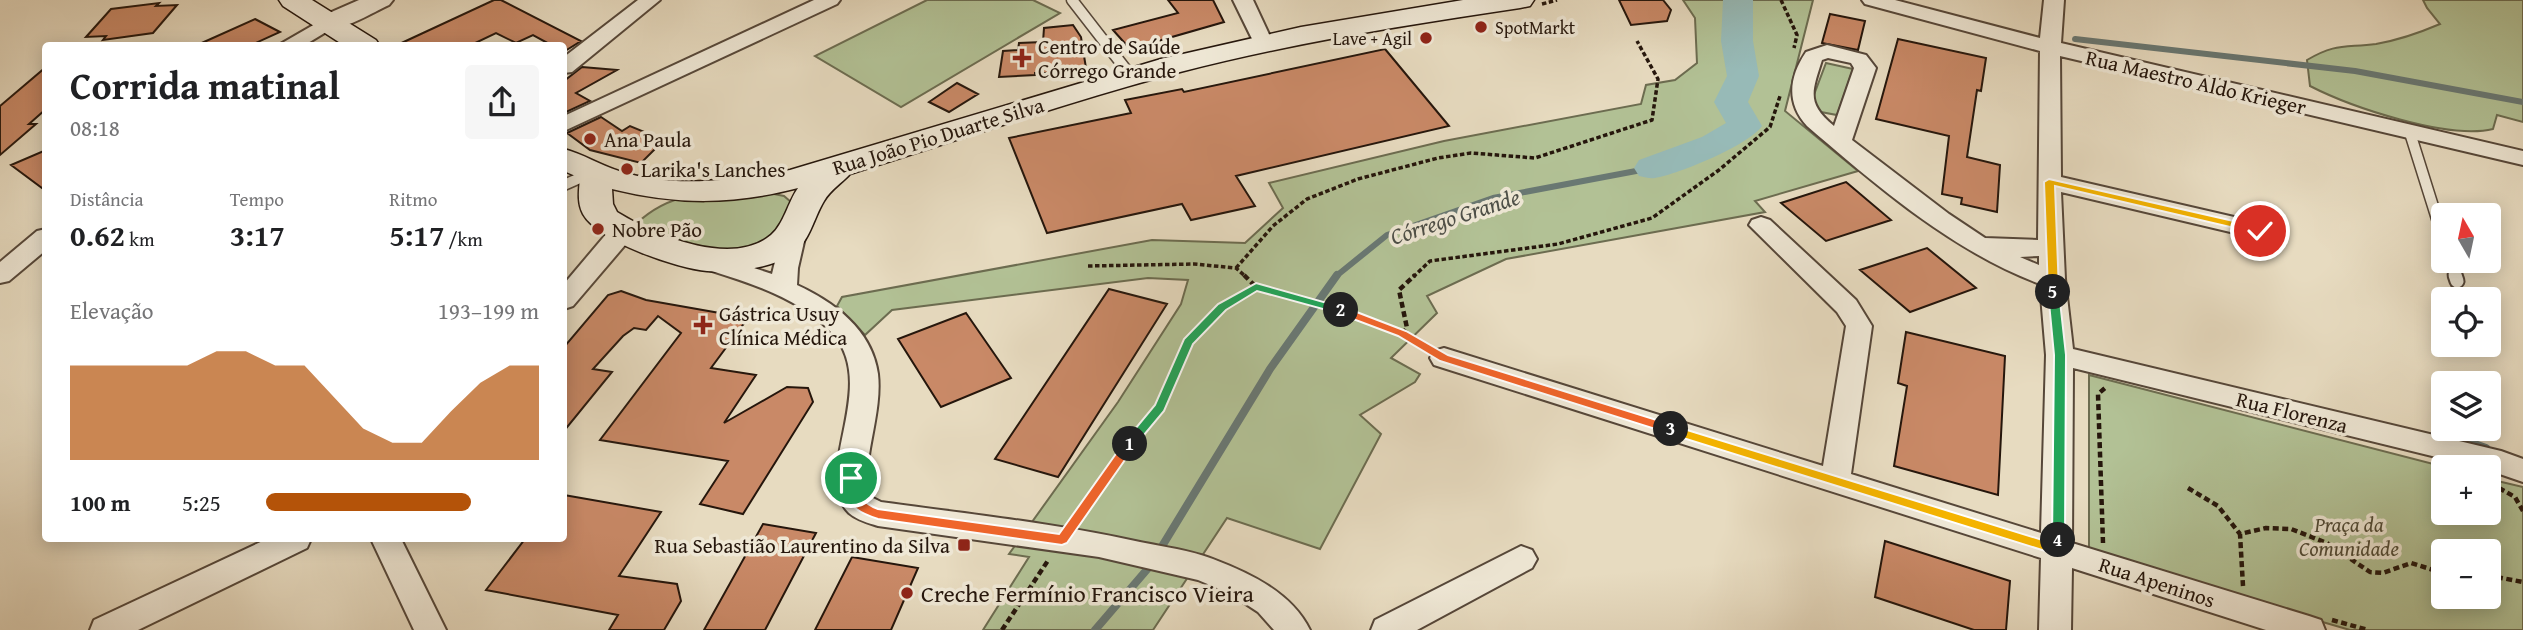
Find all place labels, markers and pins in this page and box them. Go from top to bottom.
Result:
place label: SpotMarkt [1495,14,1576,41]
marker: SpotMarkt [1473,19,1489,35]
place label: Lave + Agil [1333,25,1412,52]
marker: Lave + Agil [1418,30,1434,46]
place label: Centro de Saúde Córrego Grande [1038,31,1181,86]
marker: Centro de Saúde Córrego Grande [1012,48,1032,68]
place label: Ana Paula [604,124,692,155]
marker: Ana Paula [582,131,598,147]
place label: Larika's Lanches [641,154,786,185]
marker: Larika's Lanches [619,161,635,177]
pin [2230,201,2290,261]
place label: Nobre Pão [612,214,702,245]
marker: Nobre Pão [590,221,606,237]
pin: 5 [2036,274,2070,310]
pin: 2 [1324,292,1358,328]
place label: Gástrica Usuy Clínica Médica [719,298,847,353]
marker: Gástrica Usuy Clínica Médica [693,315,713,335]
pin: 3 [1654,412,1688,446]
pin: 1 [1112,426,1148,462]
pin [821,448,881,508]
pin: 4 [2040,522,2076,558]
place label: Rua Sebastião Laurentino da Silva [654,530,950,561]
marker: Rua Sebastião Laurentino da Silva [956,537,972,553]
place label: Creche Fermínio Francisco Vieira [921,576,1255,611]
marker: Creche Fermínio Francisco Vieira [899,585,915,601]

